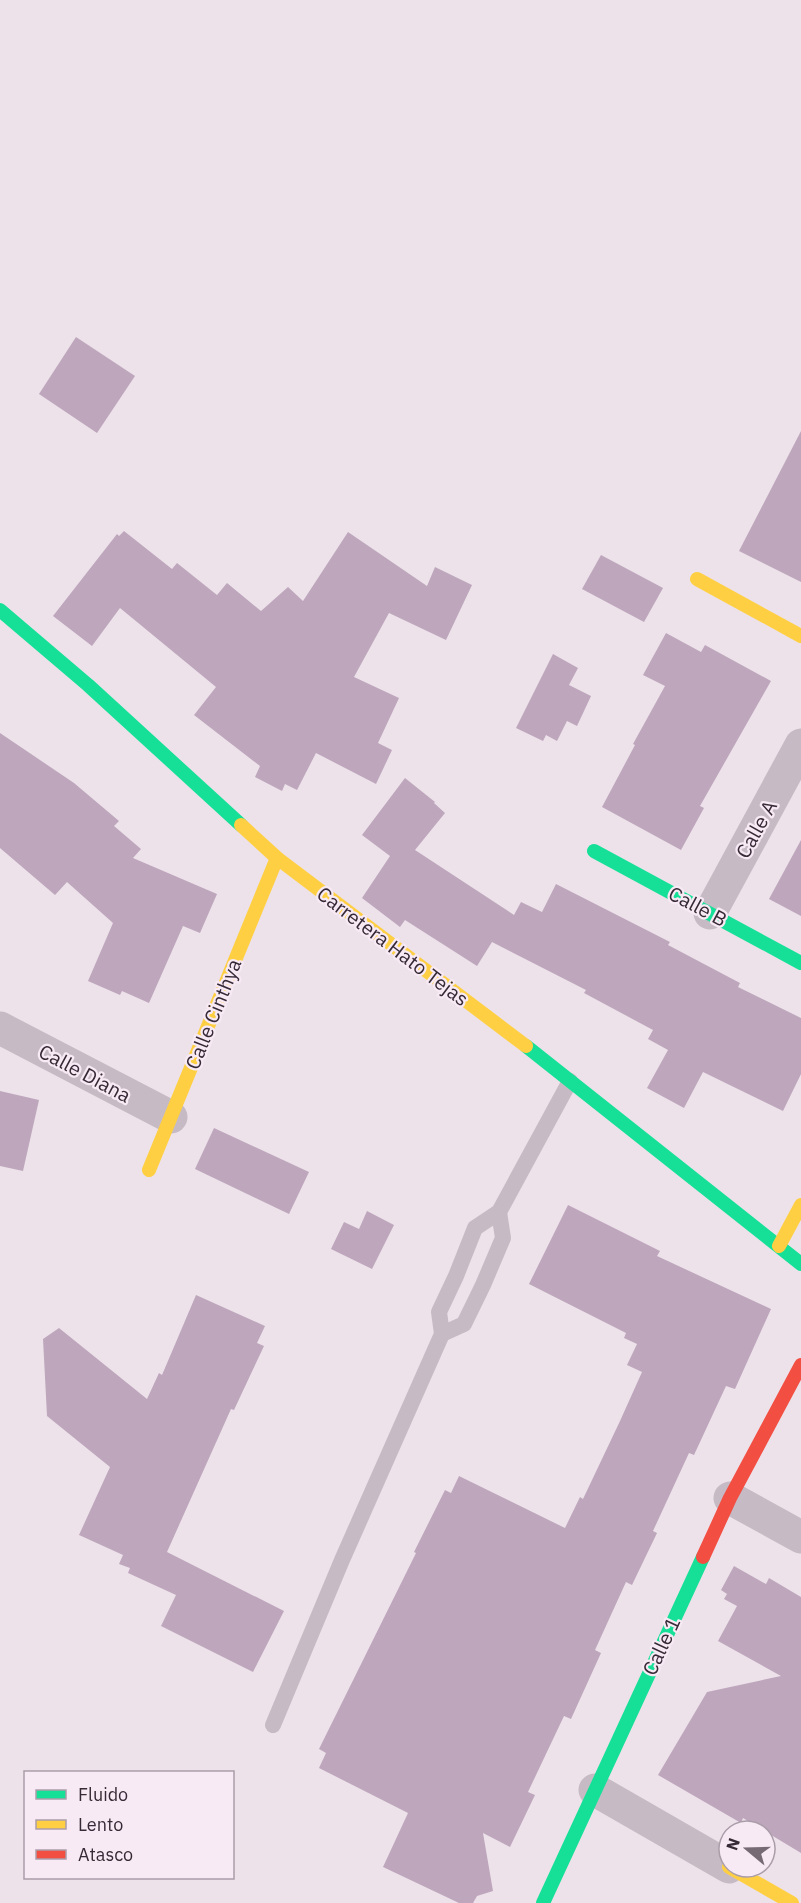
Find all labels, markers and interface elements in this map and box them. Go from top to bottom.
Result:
street label: Calle A [729,795,783,863]
street label: Calle B [664,879,732,933]
street label: Carretera Hato Tejas [312,880,474,1012]
street label: Calle Cinthya [179,954,248,1073]
street label: Calle Diana [34,1037,136,1109]
street label: Calle 1 [636,1612,686,1680]
legend [24,1771,234,1879]
text: Fluido [78,1783,128,1806]
text: Lento [78,1813,123,1836]
north arrow [717,1819,777,1879]
text: N [721,1835,744,1853]
text: Atasco [78,1843,133,1866]

